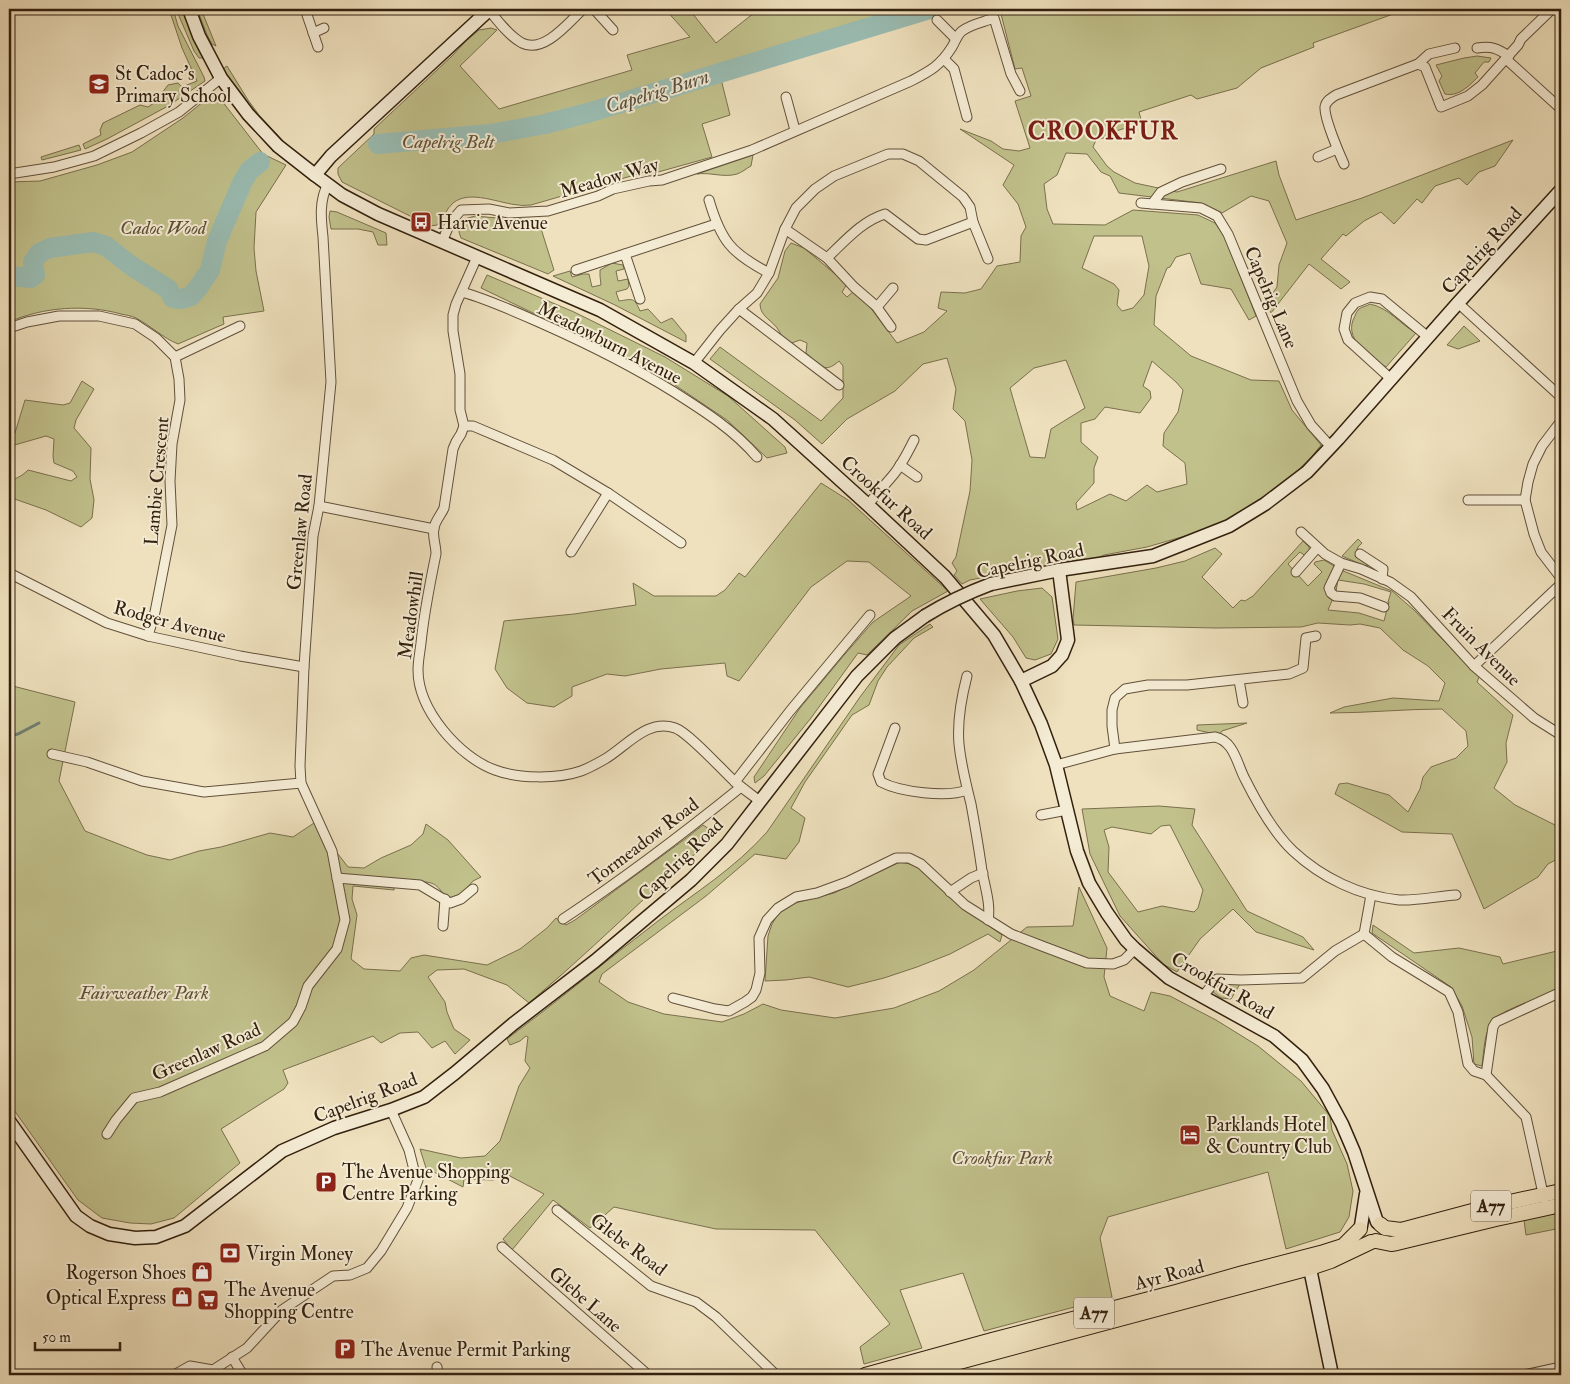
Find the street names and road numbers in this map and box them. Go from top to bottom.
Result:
street label: Meadow Way [557,152,662,203]
street label: Capelrig Road [1436,202,1528,300]
street label: Capelrig Lane [1238,243,1303,353]
street label: Meadowburn Avenue [533,296,686,390]
street label: Lambie Crescent [139,416,175,546]
street label: Crookfur Road [836,450,937,545]
street label: Greenlaw Road [282,472,318,591]
street label: Capelrig Road [974,538,1087,585]
street label: Meadowhill [393,569,429,661]
street label: Rodger Avenue [111,595,229,648]
street label: Fruin Avenue [1437,602,1526,691]
street label: Tormeadow Road [584,792,704,891]
street label: Capelrig Road [633,813,729,907]
street label: Crookfur Road [1167,947,1279,1025]
street label: Greenlaw Road [148,1017,265,1087]
street label: Capelrig Road [310,1067,422,1130]
road number: A77 [1471,1190,1511,1222]
street label: Glebe Road [585,1208,672,1282]
street label: Ayr Road [1131,1254,1207,1296]
street label: Glebe Lane [544,1261,627,1338]
road number: A77 [1074,1298,1114,1329]

